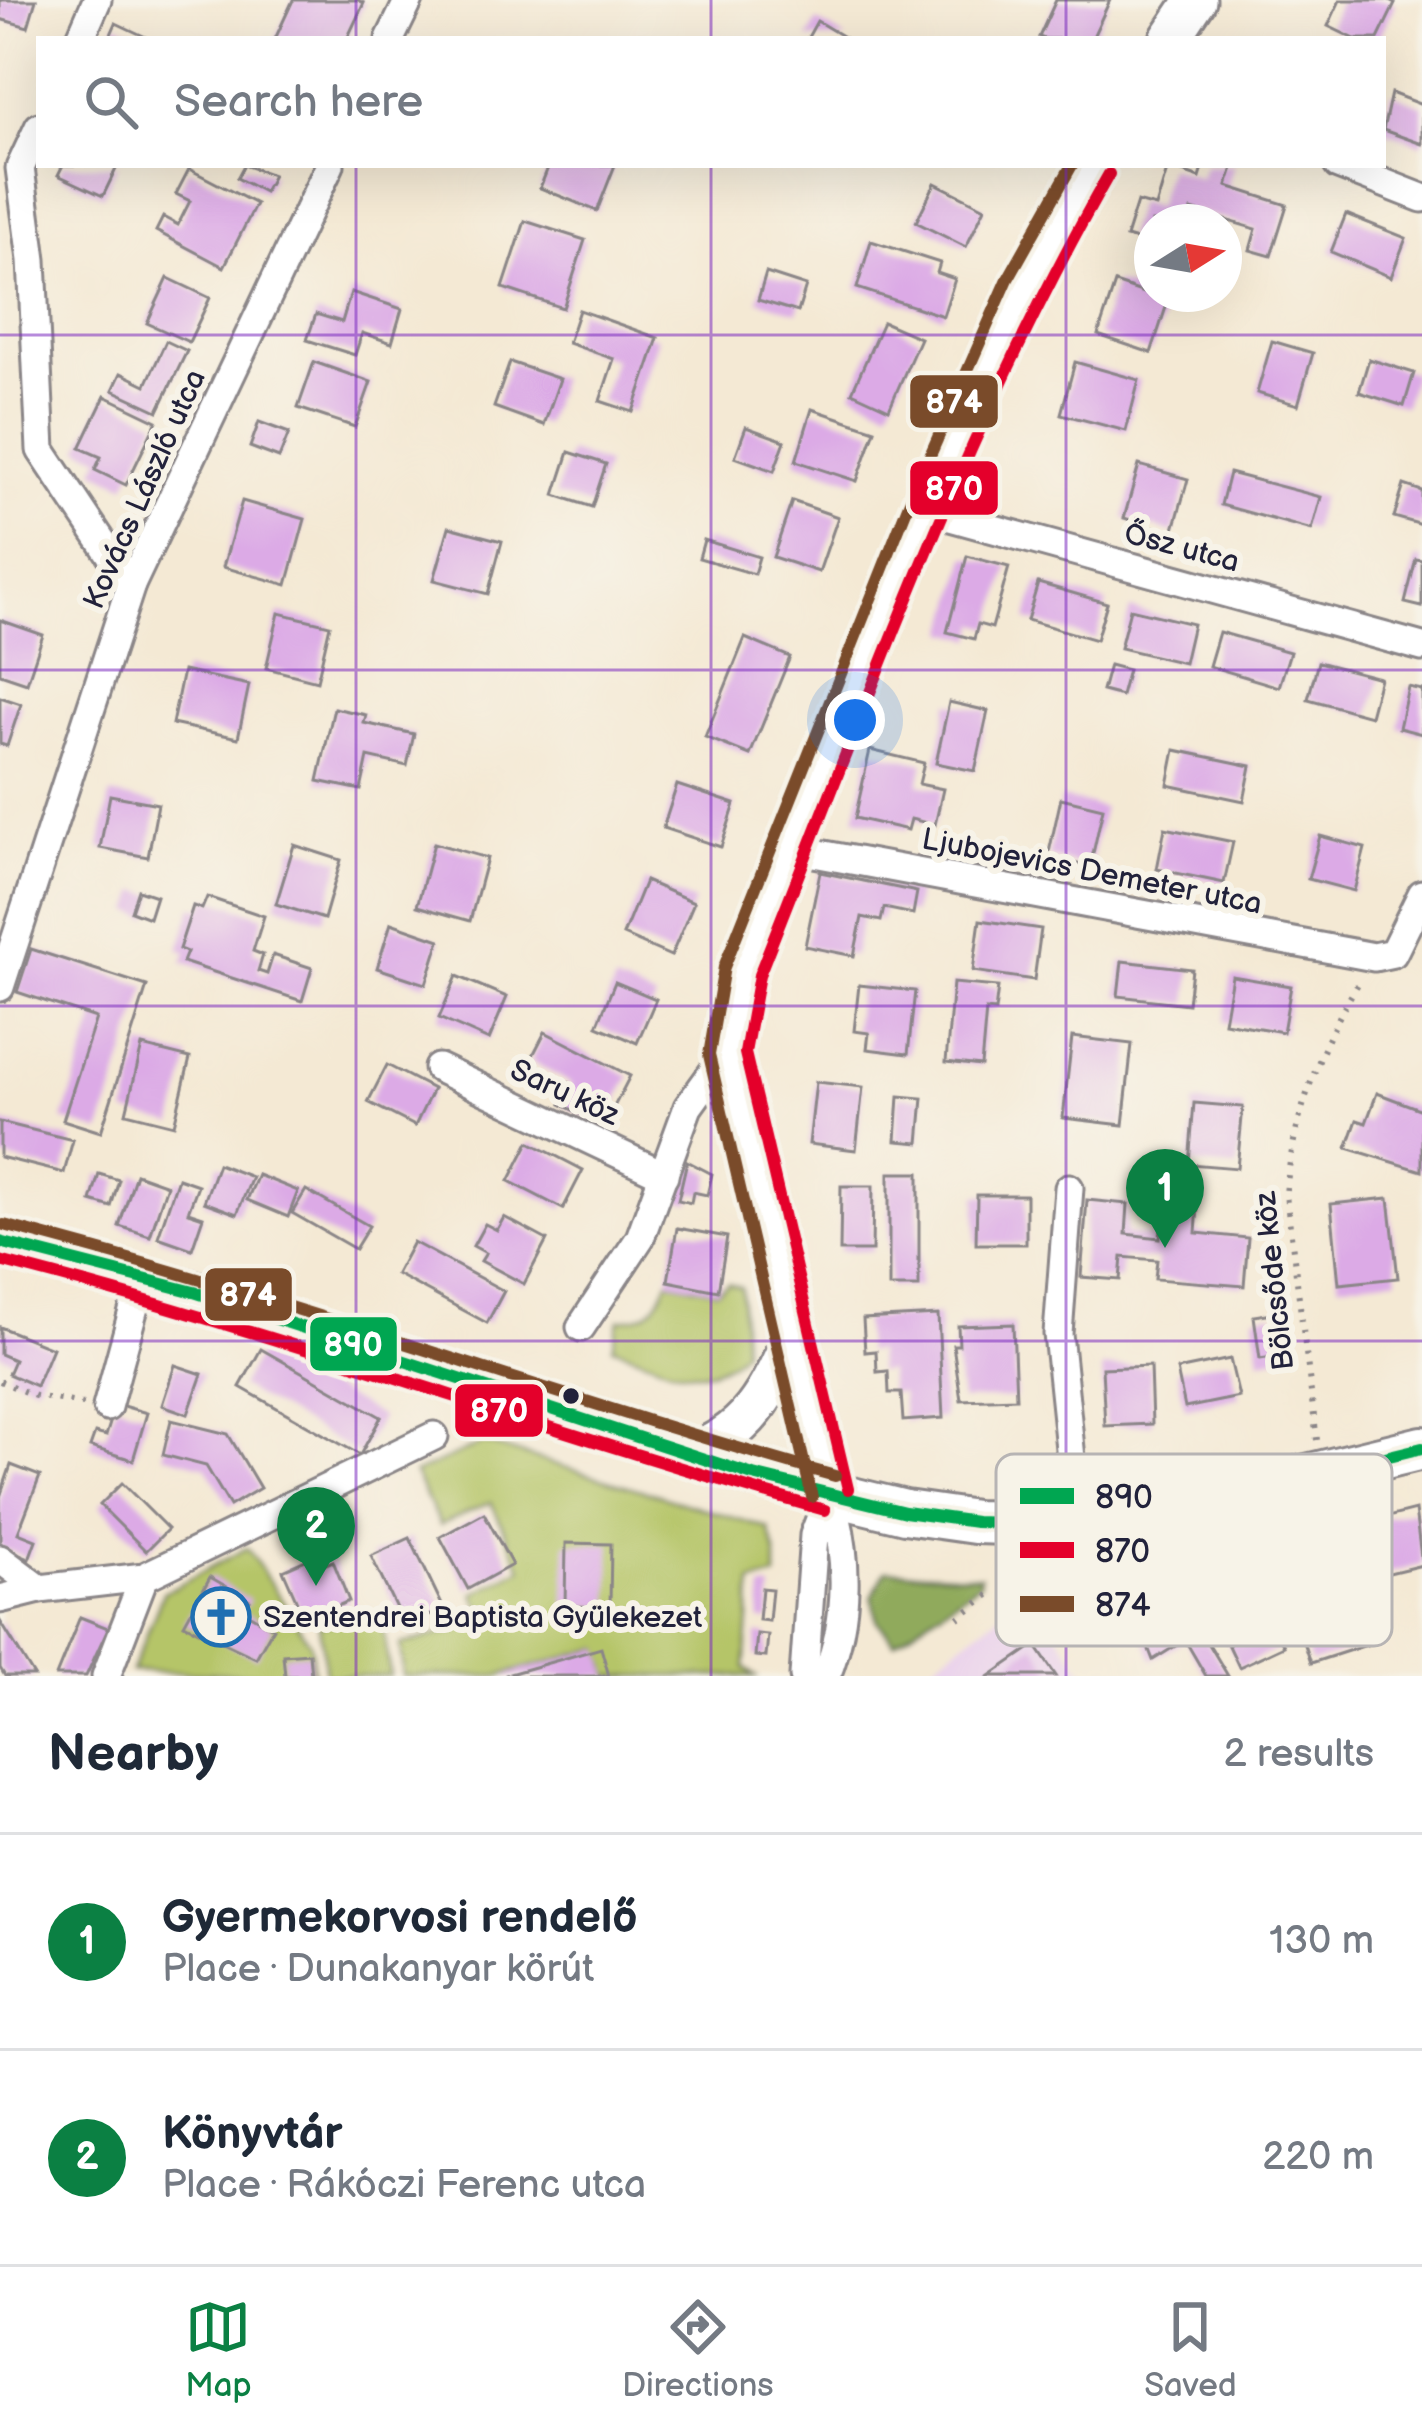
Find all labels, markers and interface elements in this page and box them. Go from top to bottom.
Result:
search box [36,36,1386,168]
icon: search [78,69,144,135]
text: Search here [174,75,423,130]
north arrow [1134,204,1242,312]
street label: Kovács László utca [76,364,214,615]
line badge: 874 [908,373,1000,430]
text: 874 [925,383,983,423]
line badge: 870 [908,459,1000,517]
text: 870 [925,470,983,510]
street label: Ősz utca [1120,515,1243,581]
your location [825,690,885,750]
street label: Ljubojevics Demeter utca [919,821,1265,923]
street label: Saru köz [504,1052,625,1134]
pin: 1 [1126,1149,1204,1248]
street label: Bölcsőde köz [1248,1189,1302,1372]
line badge: 874 [203,1266,294,1323]
text: 874 [219,1276,277,1316]
line badge: 890 [308,1315,399,1373]
text: 890 [323,1326,383,1366]
line badge: 870 [453,1382,545,1439]
unlabelled marker [560,1385,582,1407]
text: 870 [470,1392,528,1432]
legend [996,1454,1392,1646]
text: 890 [1095,1478,1153,1518]
pin: 2 [277,1487,355,1586]
text: 870 [1095,1532,1150,1572]
church icon: Szentendrei Baptista Gyülekezet [190,1586,252,1648]
text: 874 [1095,1586,1151,1626]
place label: Szentendrei Baptista Gyülekezet [263,1600,702,1636]
text: Nearby [48,1724,219,1785]
text: 2 results [1223,1731,1374,1778]
text: Gyermekorvosi rendelő [162,1891,638,1946]
text: 1 [79,1918,95,1965]
text: 130 m [1269,1918,1374,1965]
text: Place · Dunakanyar körút [162,1946,594,1993]
text: Könyvtár [162,2107,343,2162]
text: 2 [75,2134,99,2181]
text: 220 m [1262,2134,1374,2181]
text: Place · Rákóczi Ferenc utca [162,2162,646,2209]
tab: Map [185,2294,252,2406]
tab: Directions [622,2294,774,2406]
tab: Saved [1144,2294,1237,2406]

